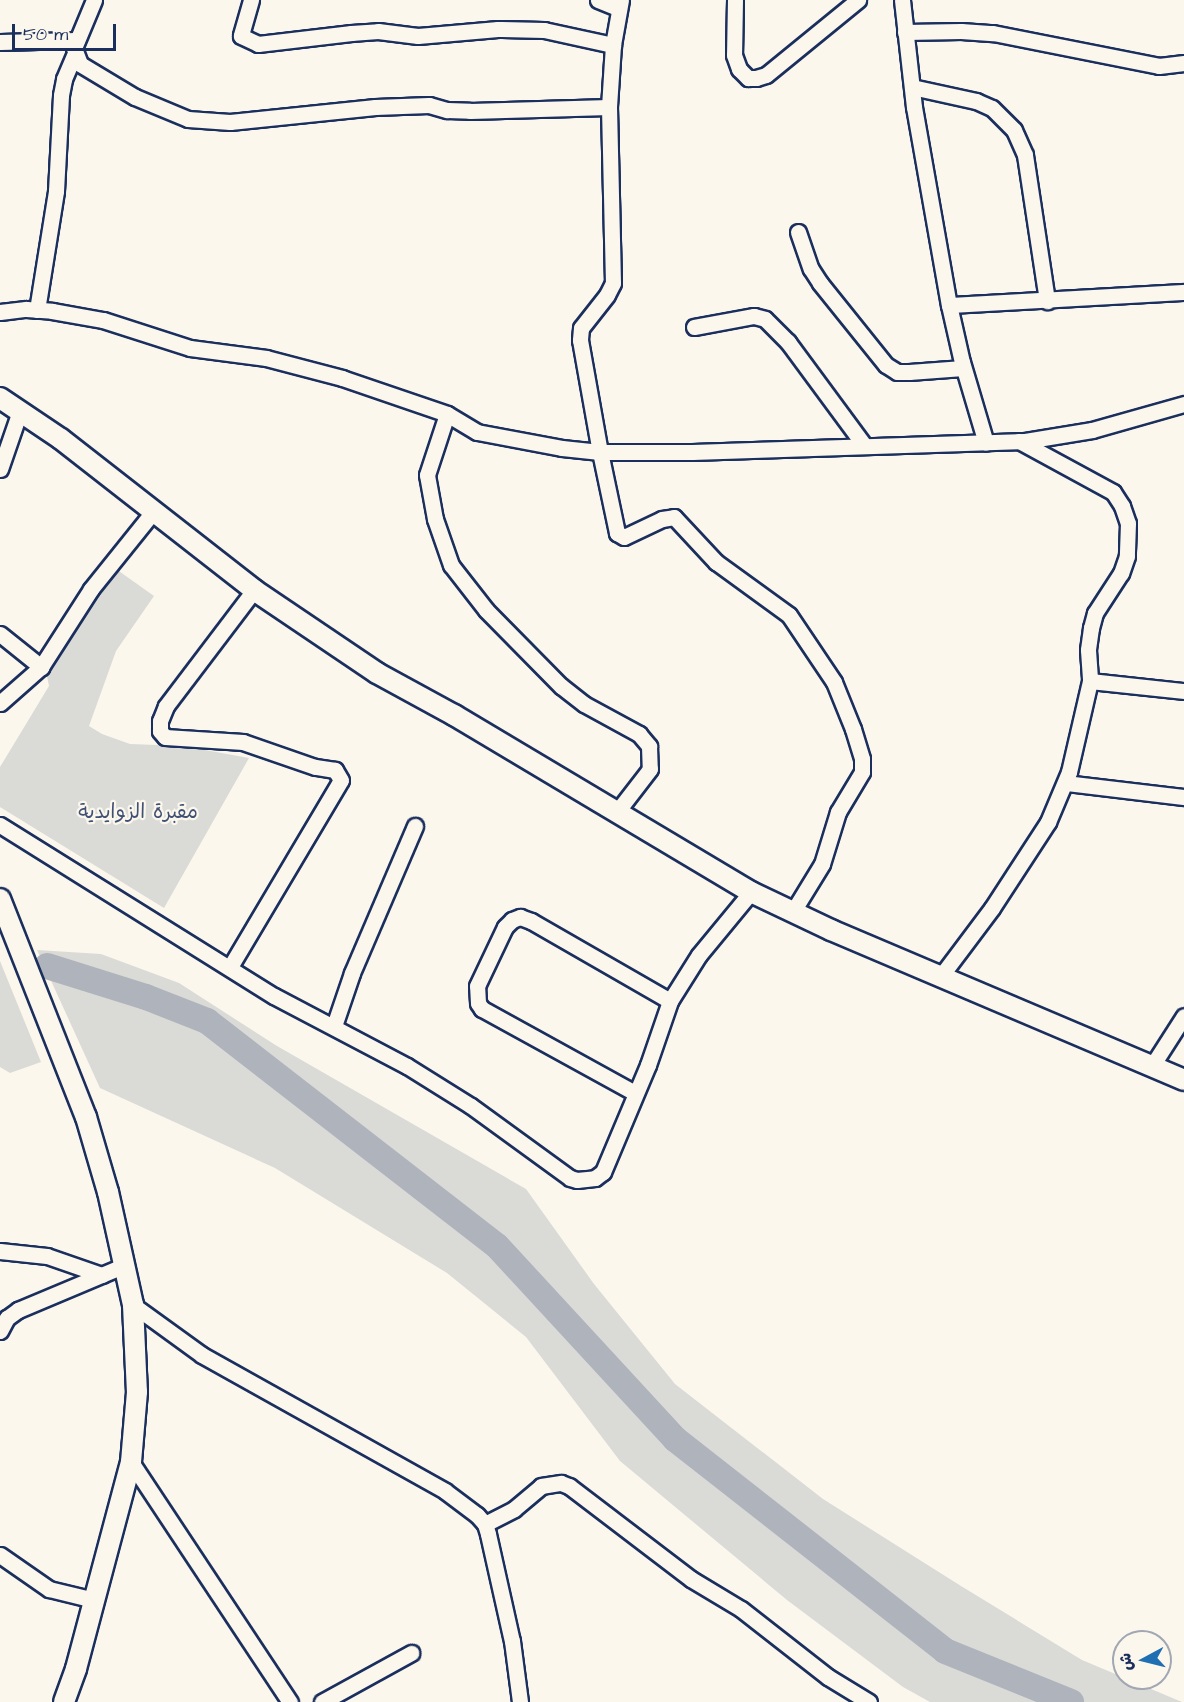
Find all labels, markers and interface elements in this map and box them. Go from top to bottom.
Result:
scale bar [15,12,118,50]
text: 50 m [23,22,68,47]
park label: مقبرة الزوايدية [78,800,198,824]
north arrow [1112,1630,1172,1690]
text: ش [1114,1652,1138,1672]

